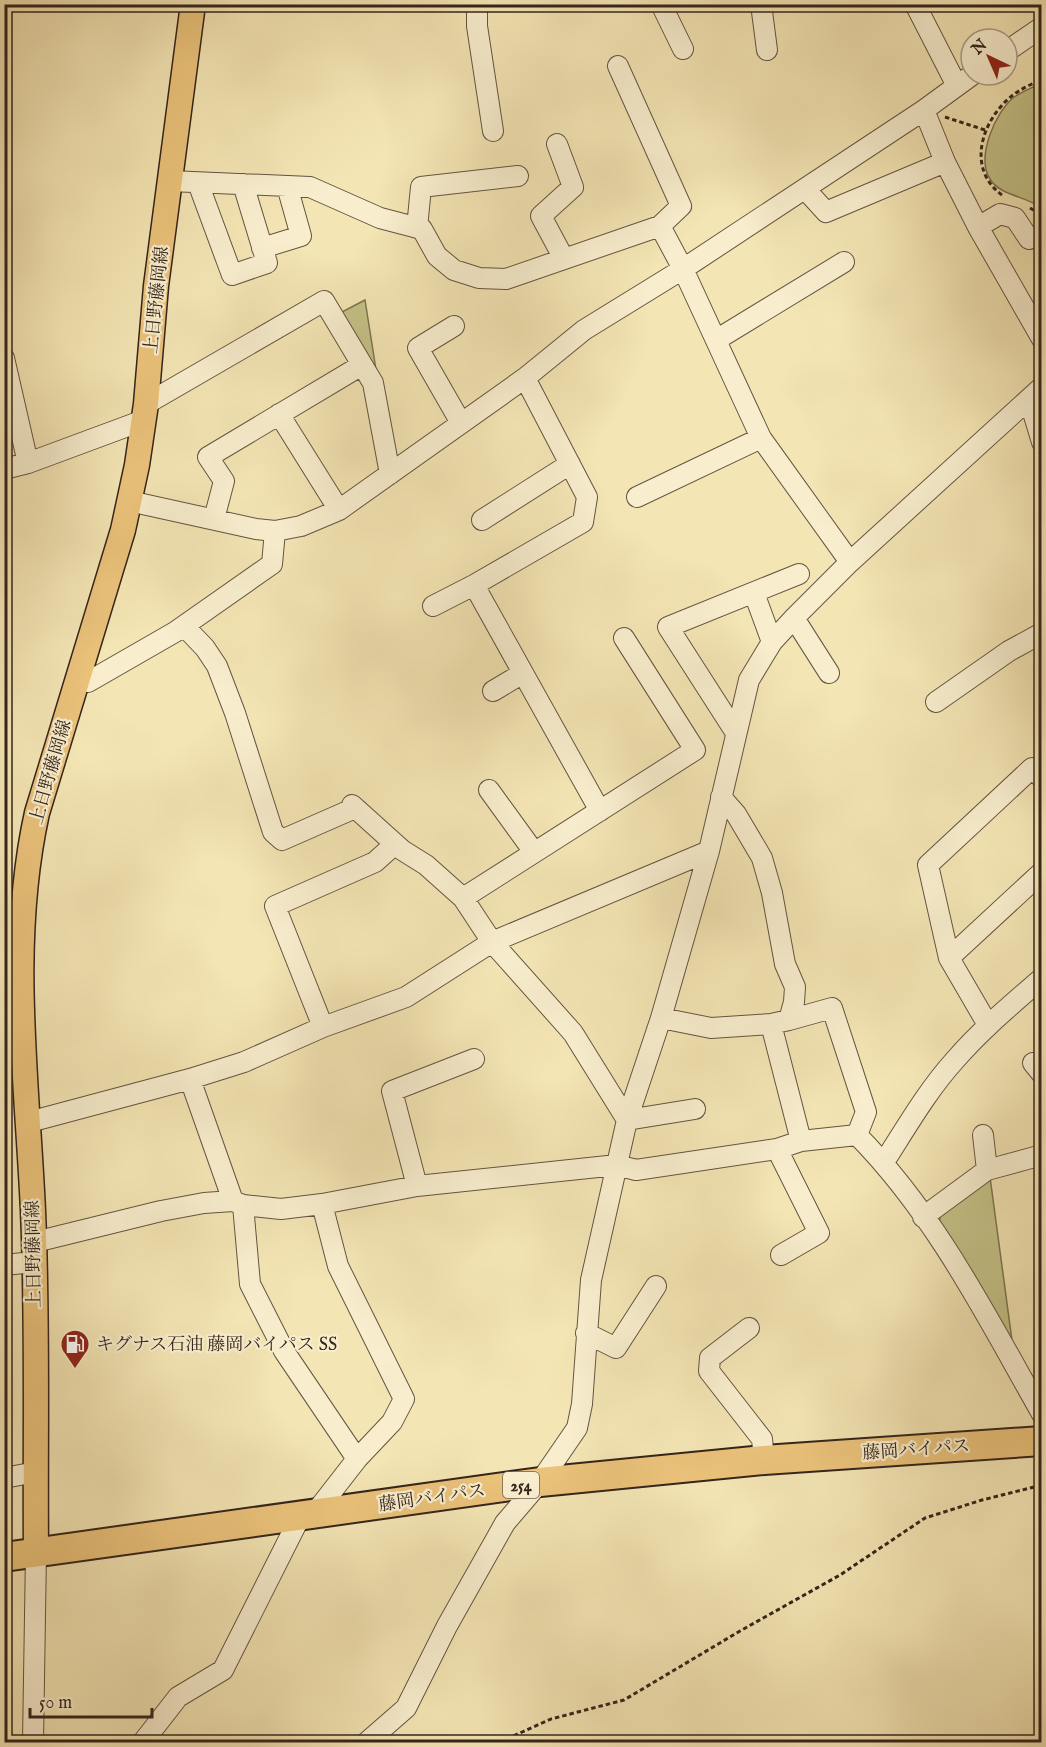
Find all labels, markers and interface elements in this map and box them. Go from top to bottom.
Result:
north arrow [959,27,1019,87]
text: N [967,36,992,60]
street label: 上日野藤岡線 [140,245,175,355]
street label: 上日野藤岡線 [26,717,77,827]
street label: 上日野藤岡線 [22,1200,47,1308]
fuel station icon: キグナス石油 藤岡バイパス SS [59,1328,91,1370]
place label: キグナス石油 藤岡バイパス SS [96,1334,337,1357]
street label: 藤岡バイパス [862,1435,971,1466]
road number: 254 [503,1472,539,1498]
street label: 藤岡バイパス [377,1480,487,1517]
scale bar [30,1681,152,1719]
text: 50 m [39,1692,72,1715]

